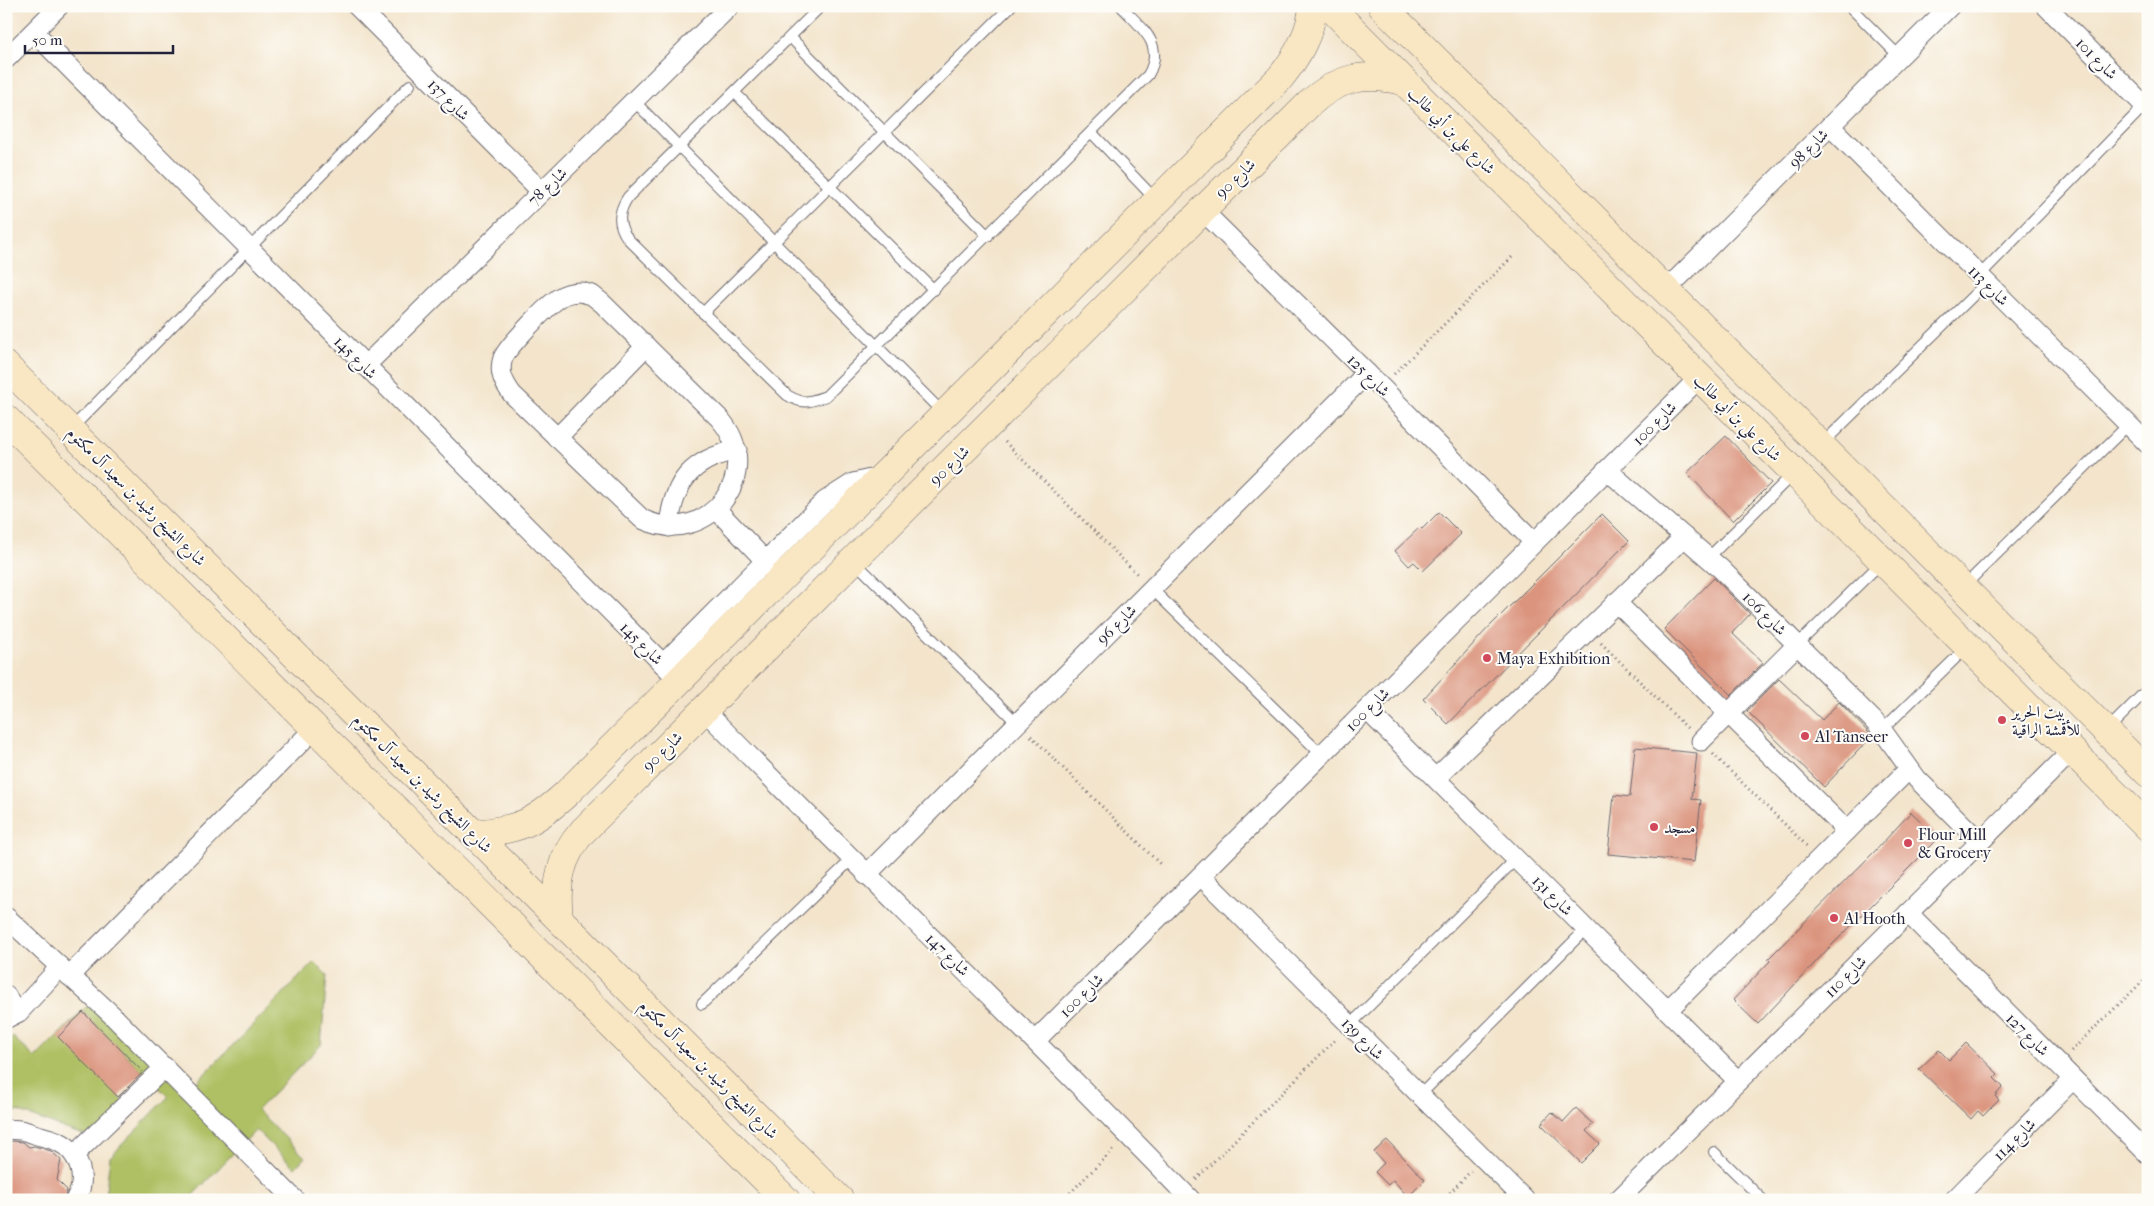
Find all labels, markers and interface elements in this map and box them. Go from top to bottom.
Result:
scale bar [25,22,172,54]
text: 50 m [32,31,63,49]
street label: شارع 101 [2069,34,2121,86]
street label: شارع 137 [421,75,473,127]
street label: شارع علي بن أبي طالب [1400,81,1501,182]
street label: شارع 98 [1785,125,1835,175]
street label: شارع 90 [1212,155,1262,205]
street label: شارع 78 [524,163,574,212]
street label: شارع 113 [1962,261,2013,312]
street label: شارع 145 [327,332,381,386]
street label: شارع 125 [1341,350,1394,403]
street label: شارع علي بن أبي طالب [1686,368,1787,469]
street label: شارع 100 [1628,397,1683,452]
street label: شارع الشيخ رشيد بن سعيد آل مكتوم [60,423,210,573]
street label: شارع 90 [926,442,976,492]
street label: شارع 106 [1736,587,1791,642]
street label: شارع 96 [1093,601,1143,651]
street label: شارع 145 [613,618,667,672]
place label: Maya Exhibition [1497,649,1611,668]
marker: Maya Exhibition [1481,652,1493,664]
street label: شارع 100 [1341,683,1396,738]
place label: بيت الحرير للأقمشة الراقية [2010,702,2080,739]
street label: شارع الشيخ رشيد بن سعيد آل مكتوم [346,710,496,860]
marker: بيت الحرير للأقمشة الراقية [1996,714,2008,726]
place label: Al Tanseer [1814,727,1888,746]
street label: شارع 90 [639,728,689,778]
marker: Al Tanseer [1799,730,1811,742]
place label: مسجد [1664,818,1695,837]
marker: مسجد [1648,821,1660,833]
place label: Flour Mill & Grocery [1918,825,1991,862]
marker: Flour Mill & Grocery [1902,837,1914,849]
street label: شارع 131 [1526,871,1577,922]
place label: Al Hooth [1843,909,1906,928]
marker: Al Hooth [1828,912,1840,924]
street label: شارع 147 [919,929,974,983]
street label: شارع 110 [1820,951,1873,1004]
street label: شارع 100 [1055,969,1110,1024]
street label: شارع الشيخ رشيد بن سعيد آل مكتوم [632,996,782,1146]
street label: شارع 127 [1999,1009,2053,1063]
street label: شارع 139 [1335,1013,1388,1066]
street label: شارع 114 [1989,1114,2042,1167]

